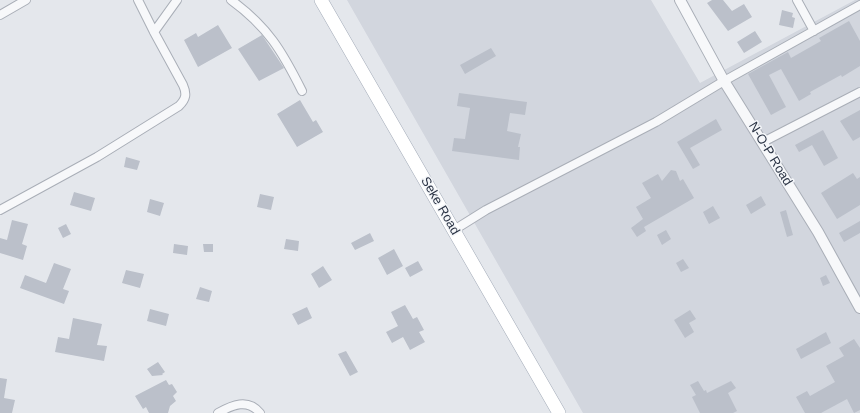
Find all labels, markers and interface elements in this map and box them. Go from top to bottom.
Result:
street label: N-O-P Road [745,119,795,189]
street label: Seke Road [417,174,463,238]

